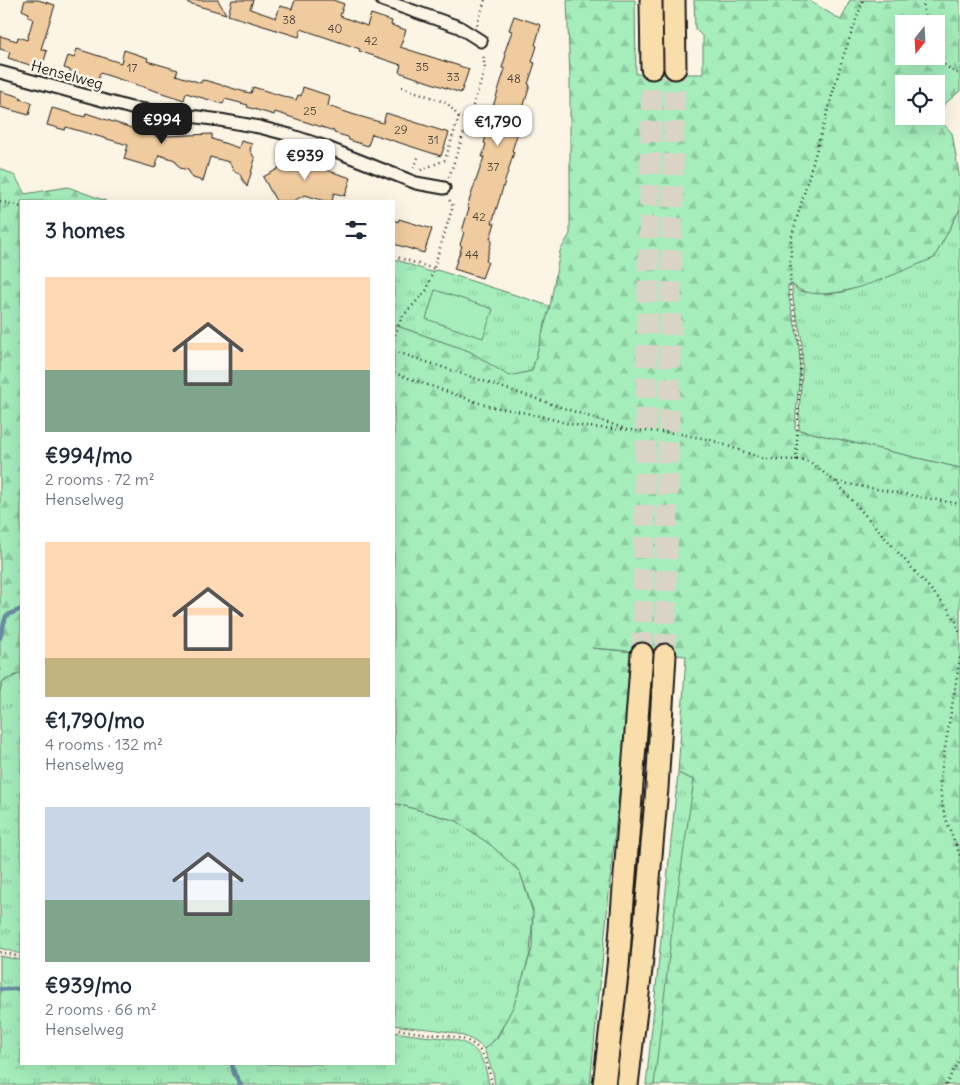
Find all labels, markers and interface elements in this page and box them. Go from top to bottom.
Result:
house number: 38 [282,12,296,27]
north arrow [895,15,945,65]
map controls [895,15,945,125]
house number: 40 [328,21,343,36]
house number: 42 [364,33,378,48]
street label: Henselweg [29,56,105,93]
house number: 35 [415,59,429,74]
house number: 17 [127,60,137,75]
house number: 33 [446,69,460,84]
house number: 48 [507,71,521,86]
button: locate [895,75,945,125]
pin: €994 [132,102,192,145]
house number: 25 [303,103,317,118]
pin: €1,790 [457,104,539,147]
text: €994 [143,109,181,129]
text: €1,790 [474,111,522,131]
house number: 29 [394,122,408,137]
house number: 31 [427,132,439,147]
pin: €939 [275,138,335,181]
text: €939 [286,145,324,165]
house number: 37 [487,159,499,174]
house number: 42 [472,209,486,224]
icon: filters [342,216,370,244]
text: 3 homes [45,217,125,244]
house number: 44 [465,247,479,262]
icon: home [163,309,253,399]
text: €994/mo [45,442,132,469]
text: 2 rooms · 72 m² [45,469,155,489]
text: Henselweg [45,489,124,509]
icon: home [163,574,253,664]
text: €1,790/mo [45,707,145,734]
text: 4 rooms · 132 m² [45,734,163,754]
text: Henselweg [45,754,124,774]
icon: home [163,839,253,929]
text: €939/mo [45,972,132,999]
text: 2 rooms · 66 m² [45,999,157,1019]
text: Henselweg [45,1019,124,1039]

